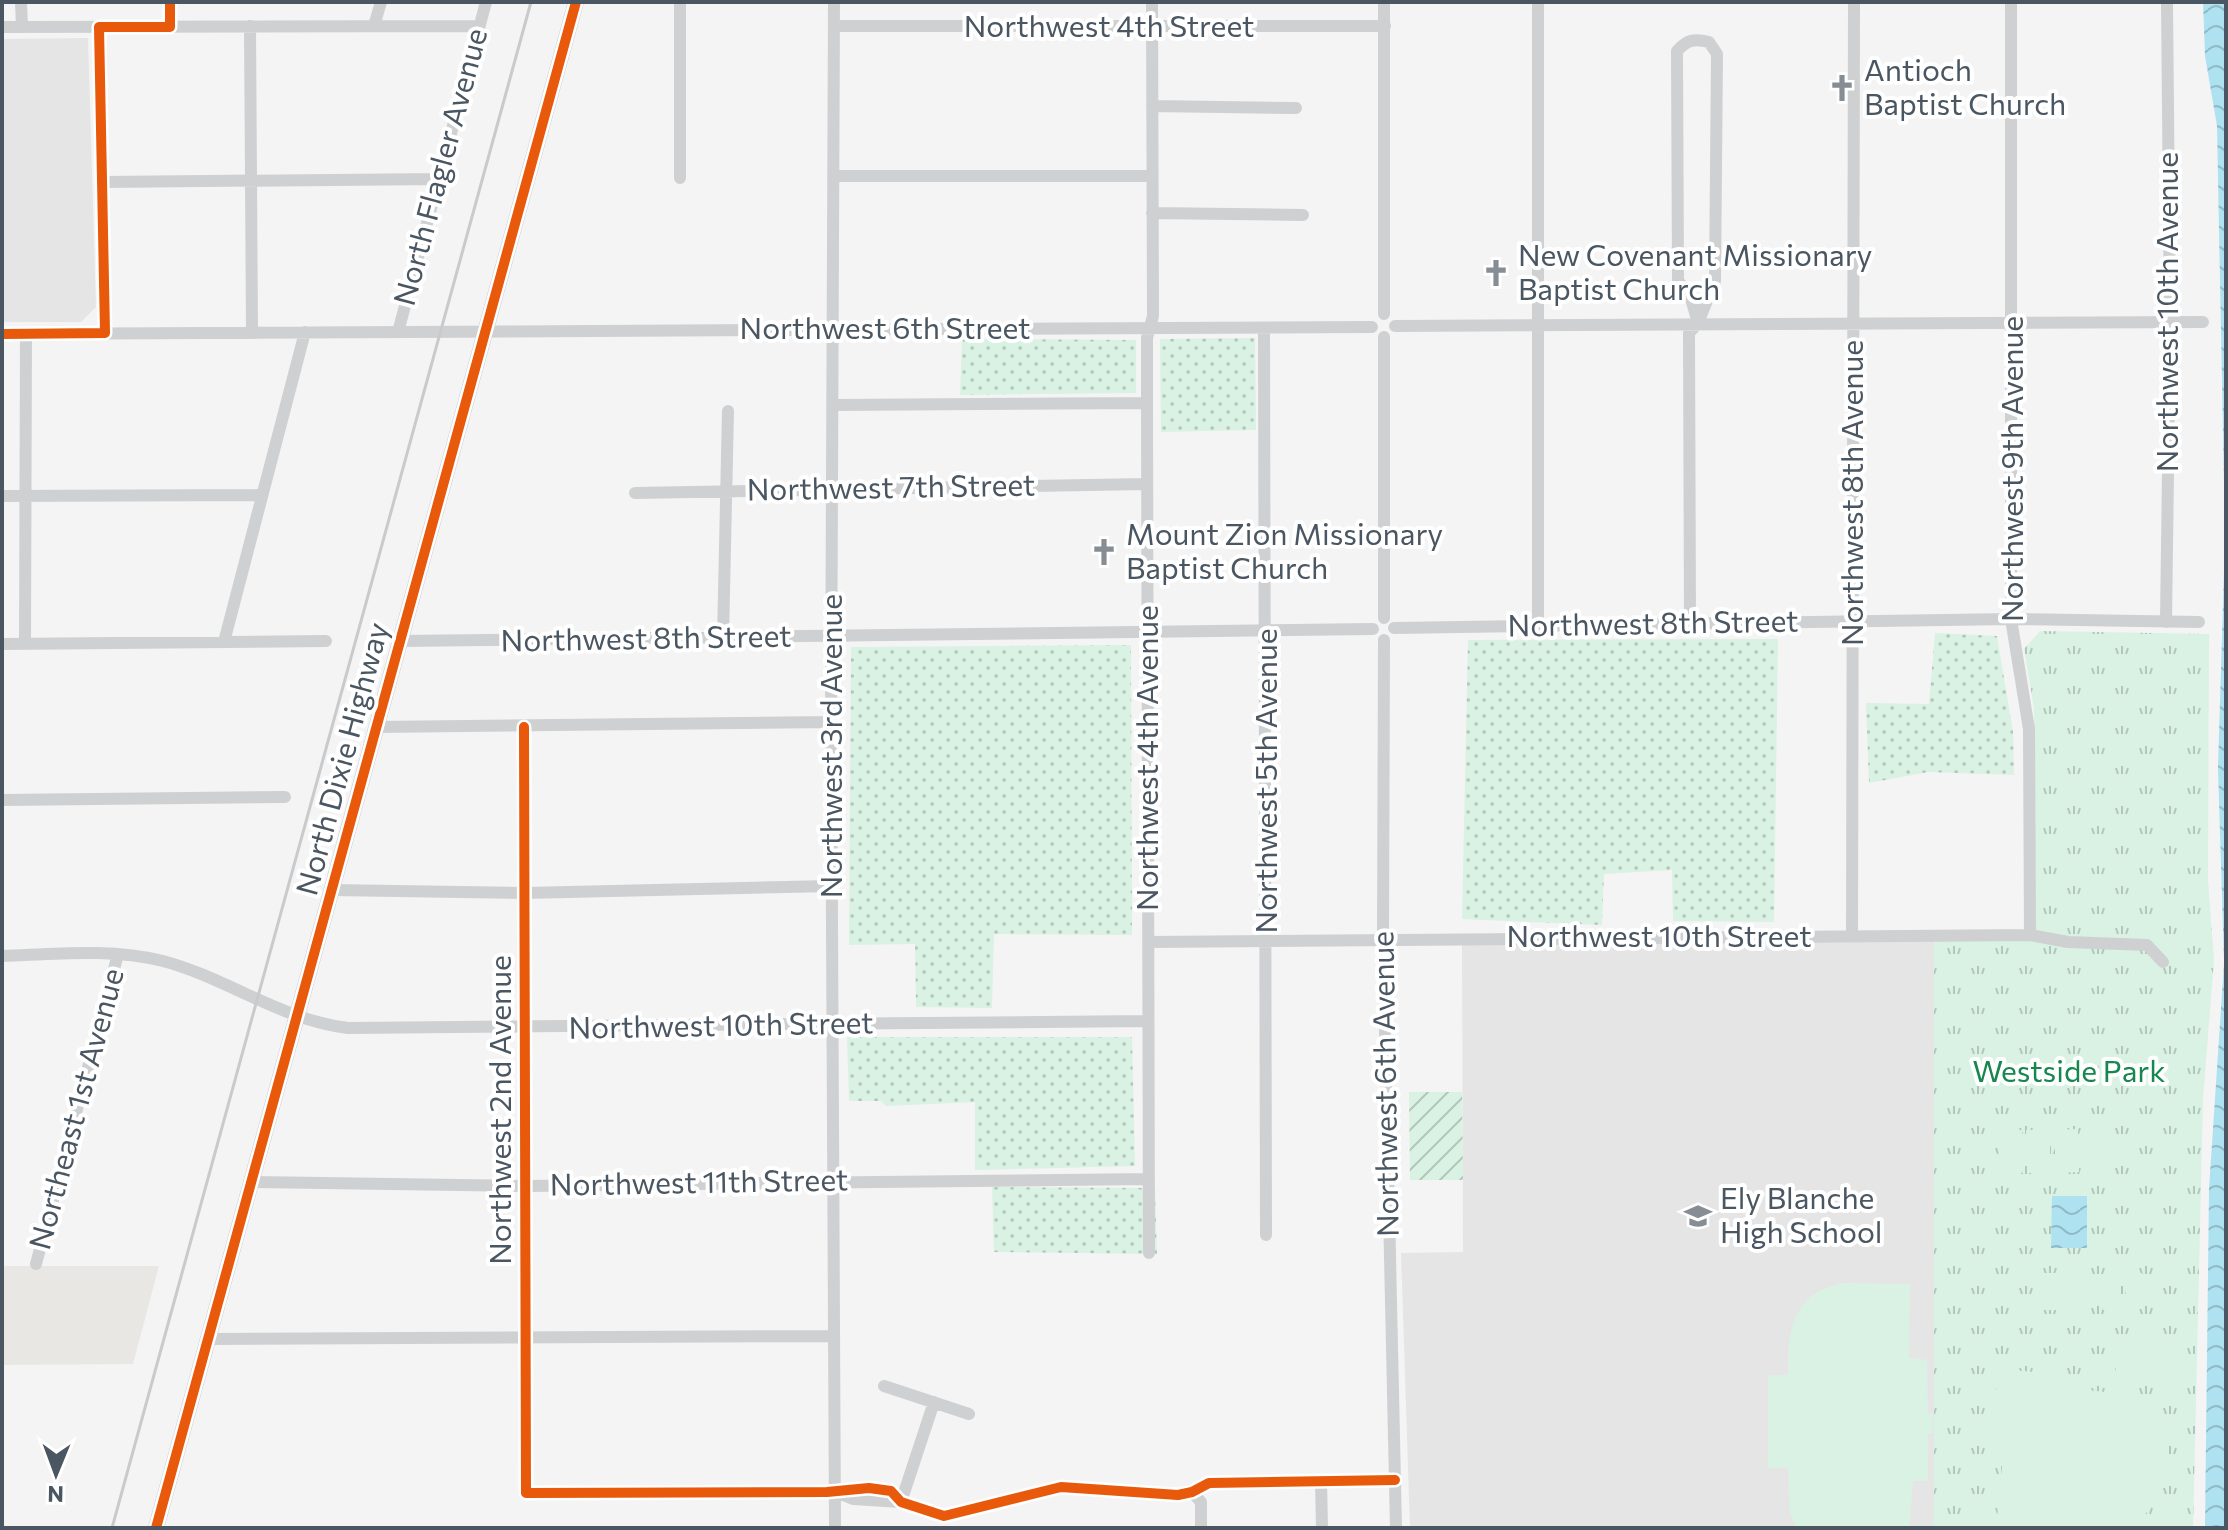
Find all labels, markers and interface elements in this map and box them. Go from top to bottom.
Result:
street label: Northwest 4th Street [964,6,1254,43]
street label: North Flagler Avenue [384,24,493,309]
place label: Antioch Baptist Church [1864,50,2066,121]
church icon: Antioch Baptist Church [1827,73,1857,103]
street label: Northwest 10th Avenue [2147,152,2184,472]
place label: New Covenant Missionary Baptist Church [1518,235,1872,306]
church icon: New Covenant Missionary Baptist Church [1481,258,1511,288]
street label: Northwest 6th Street [740,308,1030,345]
street label: Northwest 9th Avenue [1992,316,2029,622]
street label: Northwest 8th Avenue [1832,340,1869,646]
street label: Northwest 7th Street [746,464,1035,507]
place label: Mount Zion Missionary Baptist Church [1126,514,1443,585]
church icon: Mount Zion Missionary Baptist Church [1089,537,1119,567]
street label: Northwest 3rd Avenue [811,594,848,898]
street label: Northwest 8th Street [1507,600,1799,643]
street label: Northwest 4th Avenue [1127,605,1164,911]
street label: Northwest 8th Street [500,615,792,658]
street label: North Dixie Highway [286,618,395,899]
street label: Northwest 5th Avenue [1246,628,1283,934]
street label: Northwest 10th Street [1506,916,1812,953]
street label: Northwest 6th Avenue [1362,931,1405,1237]
street label: Northwest 2nd Avenue [480,955,517,1265]
street label: Northeast 1st Avenue [19,964,130,1253]
street label: Northwest 10th Street [568,1002,874,1045]
park label: Westside Park [1972,1051,2166,1088]
street label: Northwest 11th Street [550,1159,848,1202]
place label: Ely Blanche High School [1720,1178,1882,1249]
school or university icon: Ely Blanche High School [1683,1201,1713,1231]
north arrow [16,1434,96,1514]
text: N [47,1481,64,1508]

